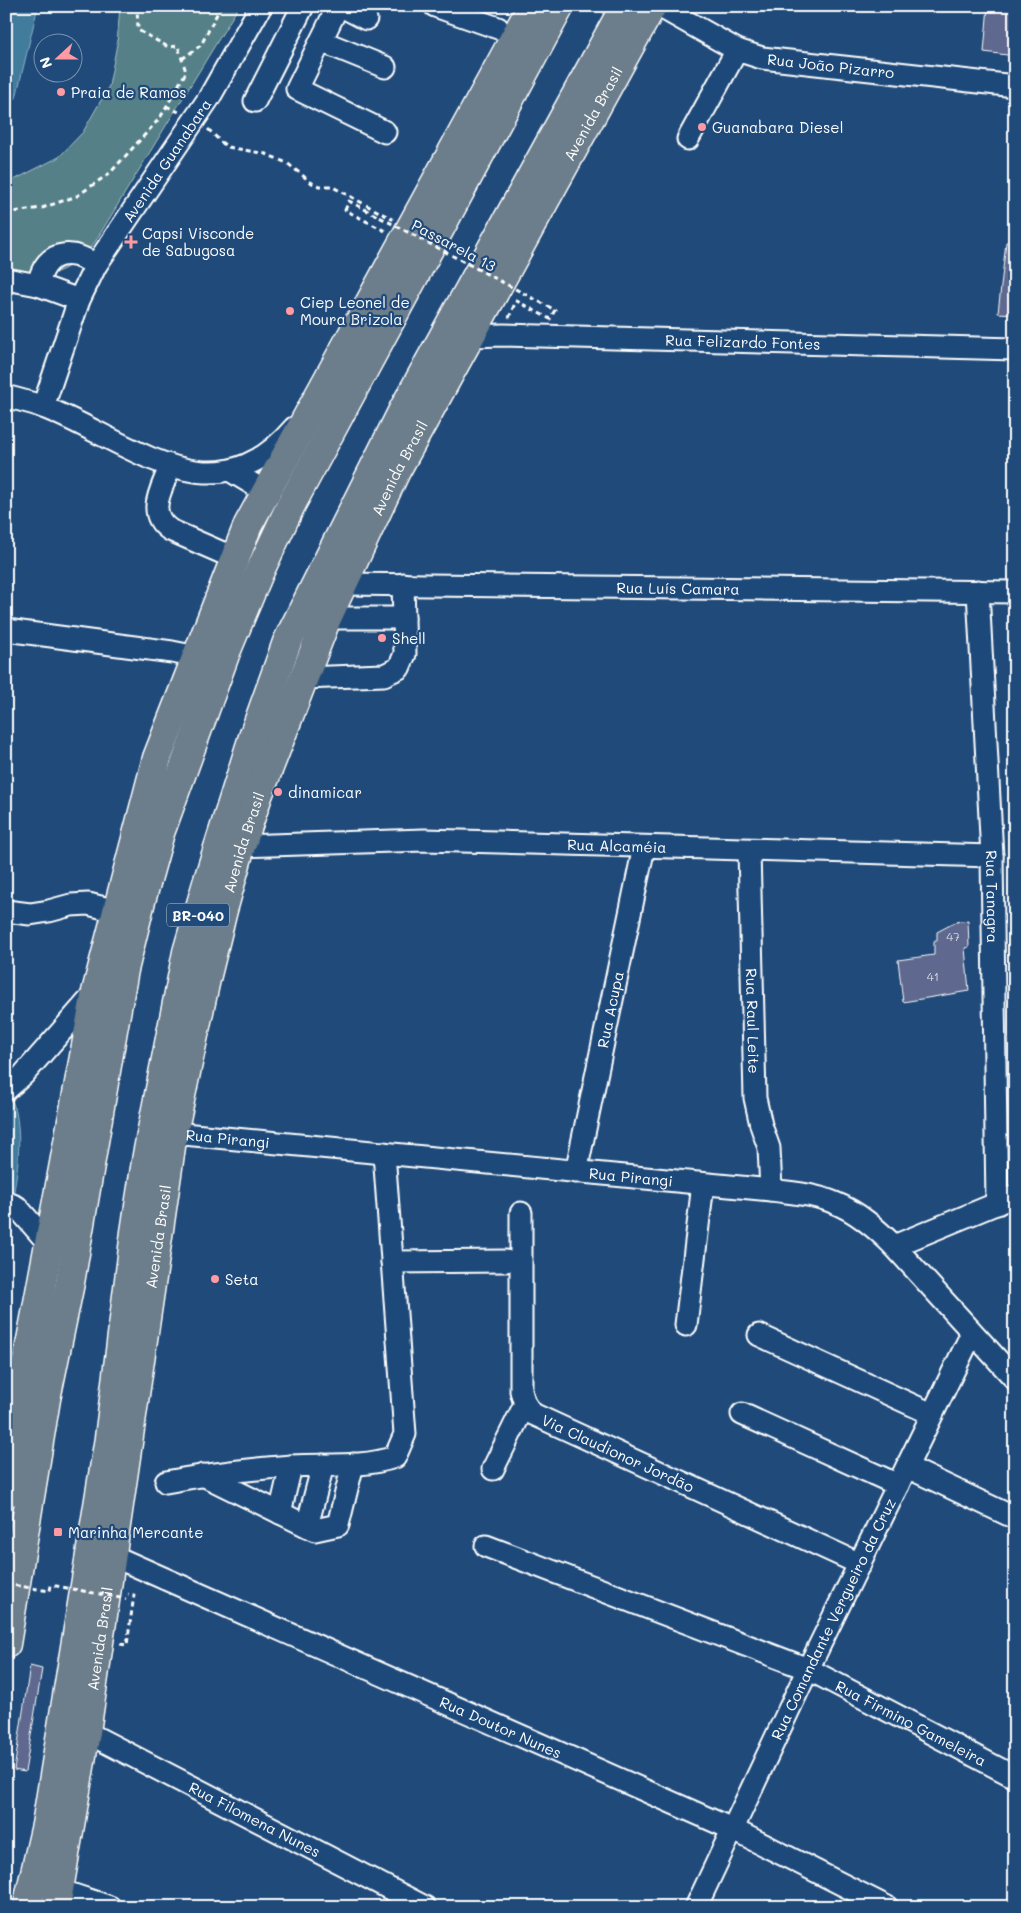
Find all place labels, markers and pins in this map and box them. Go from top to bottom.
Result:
place label: Praia de Ramos [71,82,186,102]
marker: Praia de Ramos [55,86,67,98]
place label: Guanabara Diesel [712,117,843,137]
marker: Guanabara Diesel [696,121,708,133]
place label: Capsi Visconde de Sabugosa [142,223,254,260]
marker: Capsi Visconde de Sabugosa [124,235,138,249]
place label: Ciep Leonel de Moura Brizola [300,292,410,329]
marker: Ciep Leonel de Moura Brizola [284,305,296,317]
place label: Shell [392,628,426,648]
marker: Shell [376,632,388,644]
place label: dinamicar [288,782,362,802]
marker: dinamicar [272,786,284,798]
place label: Seta [225,1269,259,1289]
marker: Seta [209,1273,221,1285]
place label: Marinha Mercante [68,1522,203,1542]
marker: Marinha Mercante [52,1526,64,1538]

